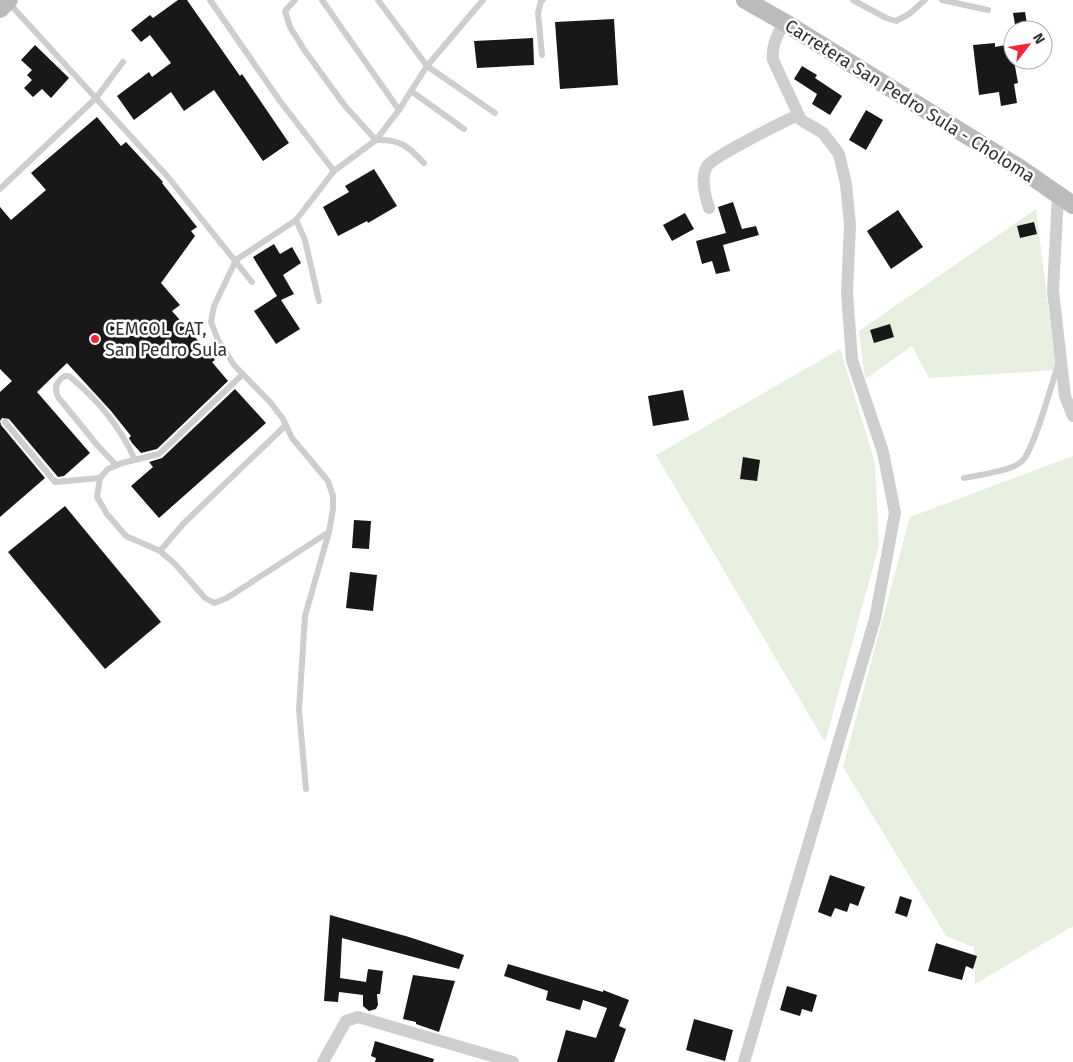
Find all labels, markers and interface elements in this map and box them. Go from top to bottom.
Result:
street label: Carretera San Pedro Sula - Choloma [781,15,1039,187]
north arrow [1003,20,1053,70]
text: N [1029,30,1048,47]
place label: CEMCOL CAT, San Pedro Sula [105,318,227,361]
marker: CEMCOL CAT, San Pedro Sula [89,333,101,345]

